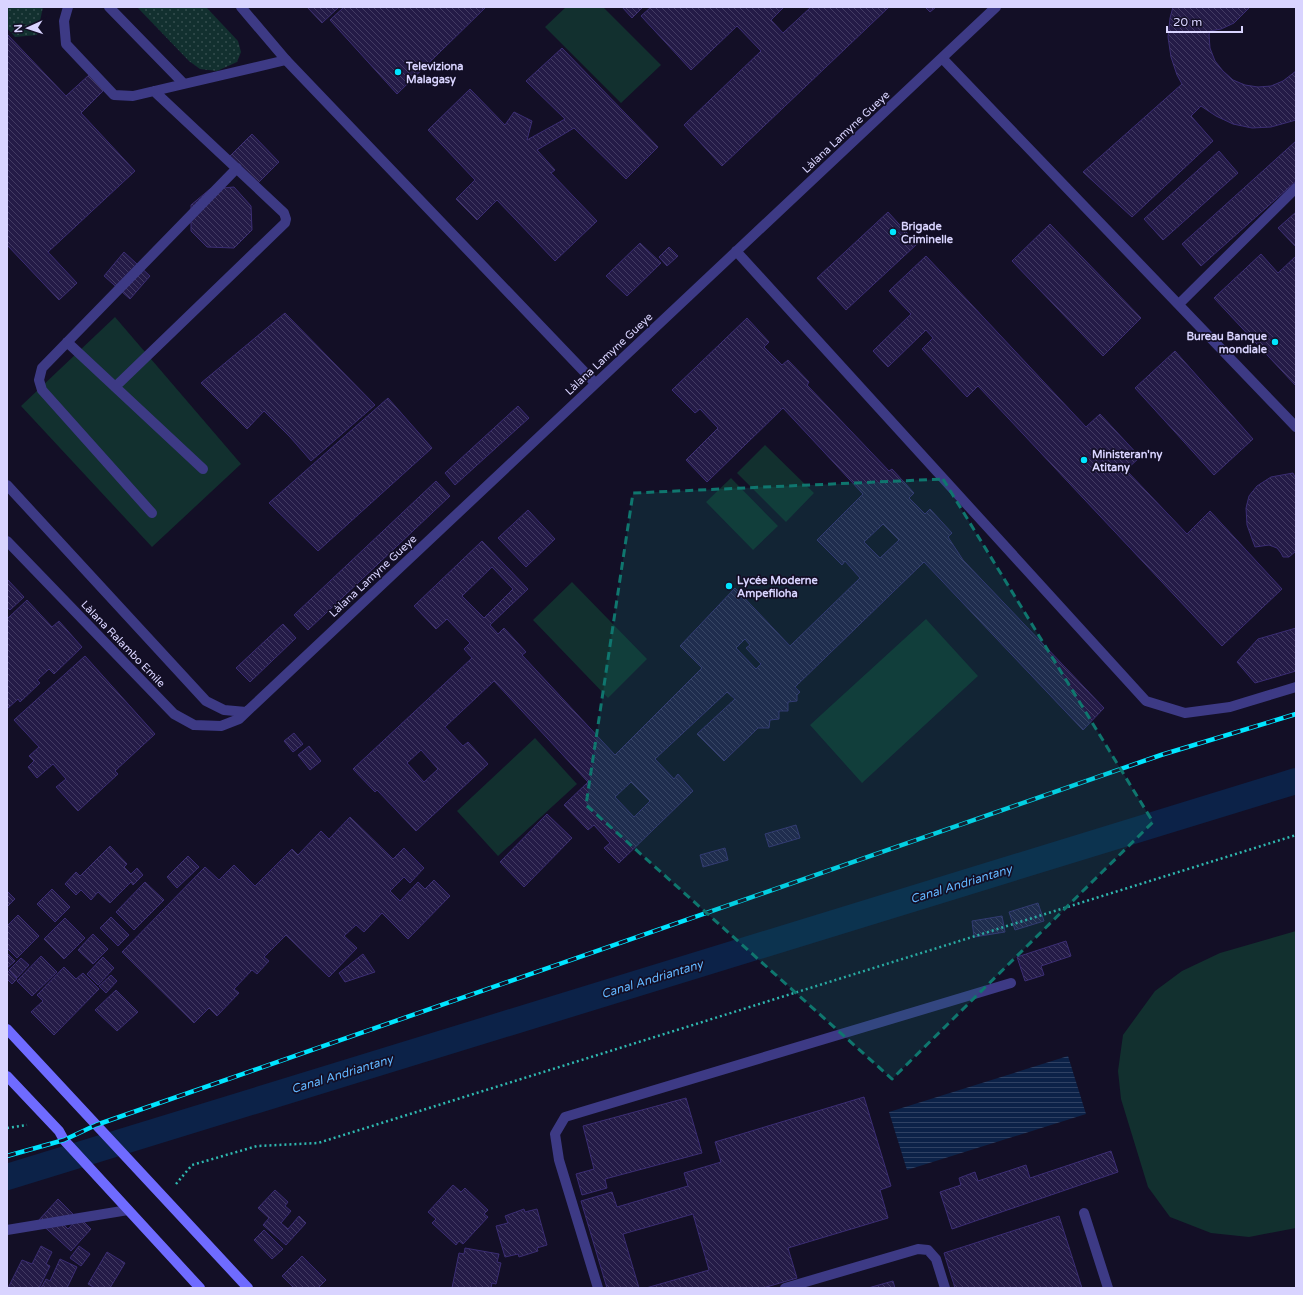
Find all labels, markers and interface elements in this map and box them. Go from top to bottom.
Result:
north arrow [8,8,48,48]
scale bar [1167,8,1242,34]
text: 20 m [1173,15,1202,29]
text: N [12,24,25,33]
place label: Televiziona Malagasy [405,60,464,87]
marker: Televiziona Malagasy [393,67,403,77]
street label: Làlana Lamyne Gueye [800,88,892,176]
place label: Brigade Criminelle [901,220,954,246]
marker: Brigade Criminelle [888,227,898,237]
street label: Làlana Lamyne Gueye [563,310,655,398]
place label: Bureau Banque mondiale [1186,330,1268,356]
marker: Bureau Banque mondiale [1270,337,1280,347]
place label: Ministeran'ny Atitany [1092,448,1162,475]
marker: Ministeran'ny Atitany [1079,455,1089,465]
street label: Làlana Lamyne Gueye [327,532,419,620]
place label: Lycée Moderne Ampefiloha [737,574,819,601]
marker: Lycée Moderne Ampefiloha [724,581,734,591]
street label: Làlana Ralambo Emile [78,598,168,690]
water label: Canal Andriantany [909,861,1015,906]
water label: Canal Andriantany [600,956,706,1001]
water label: Canal Andriantany [290,1051,396,1096]

